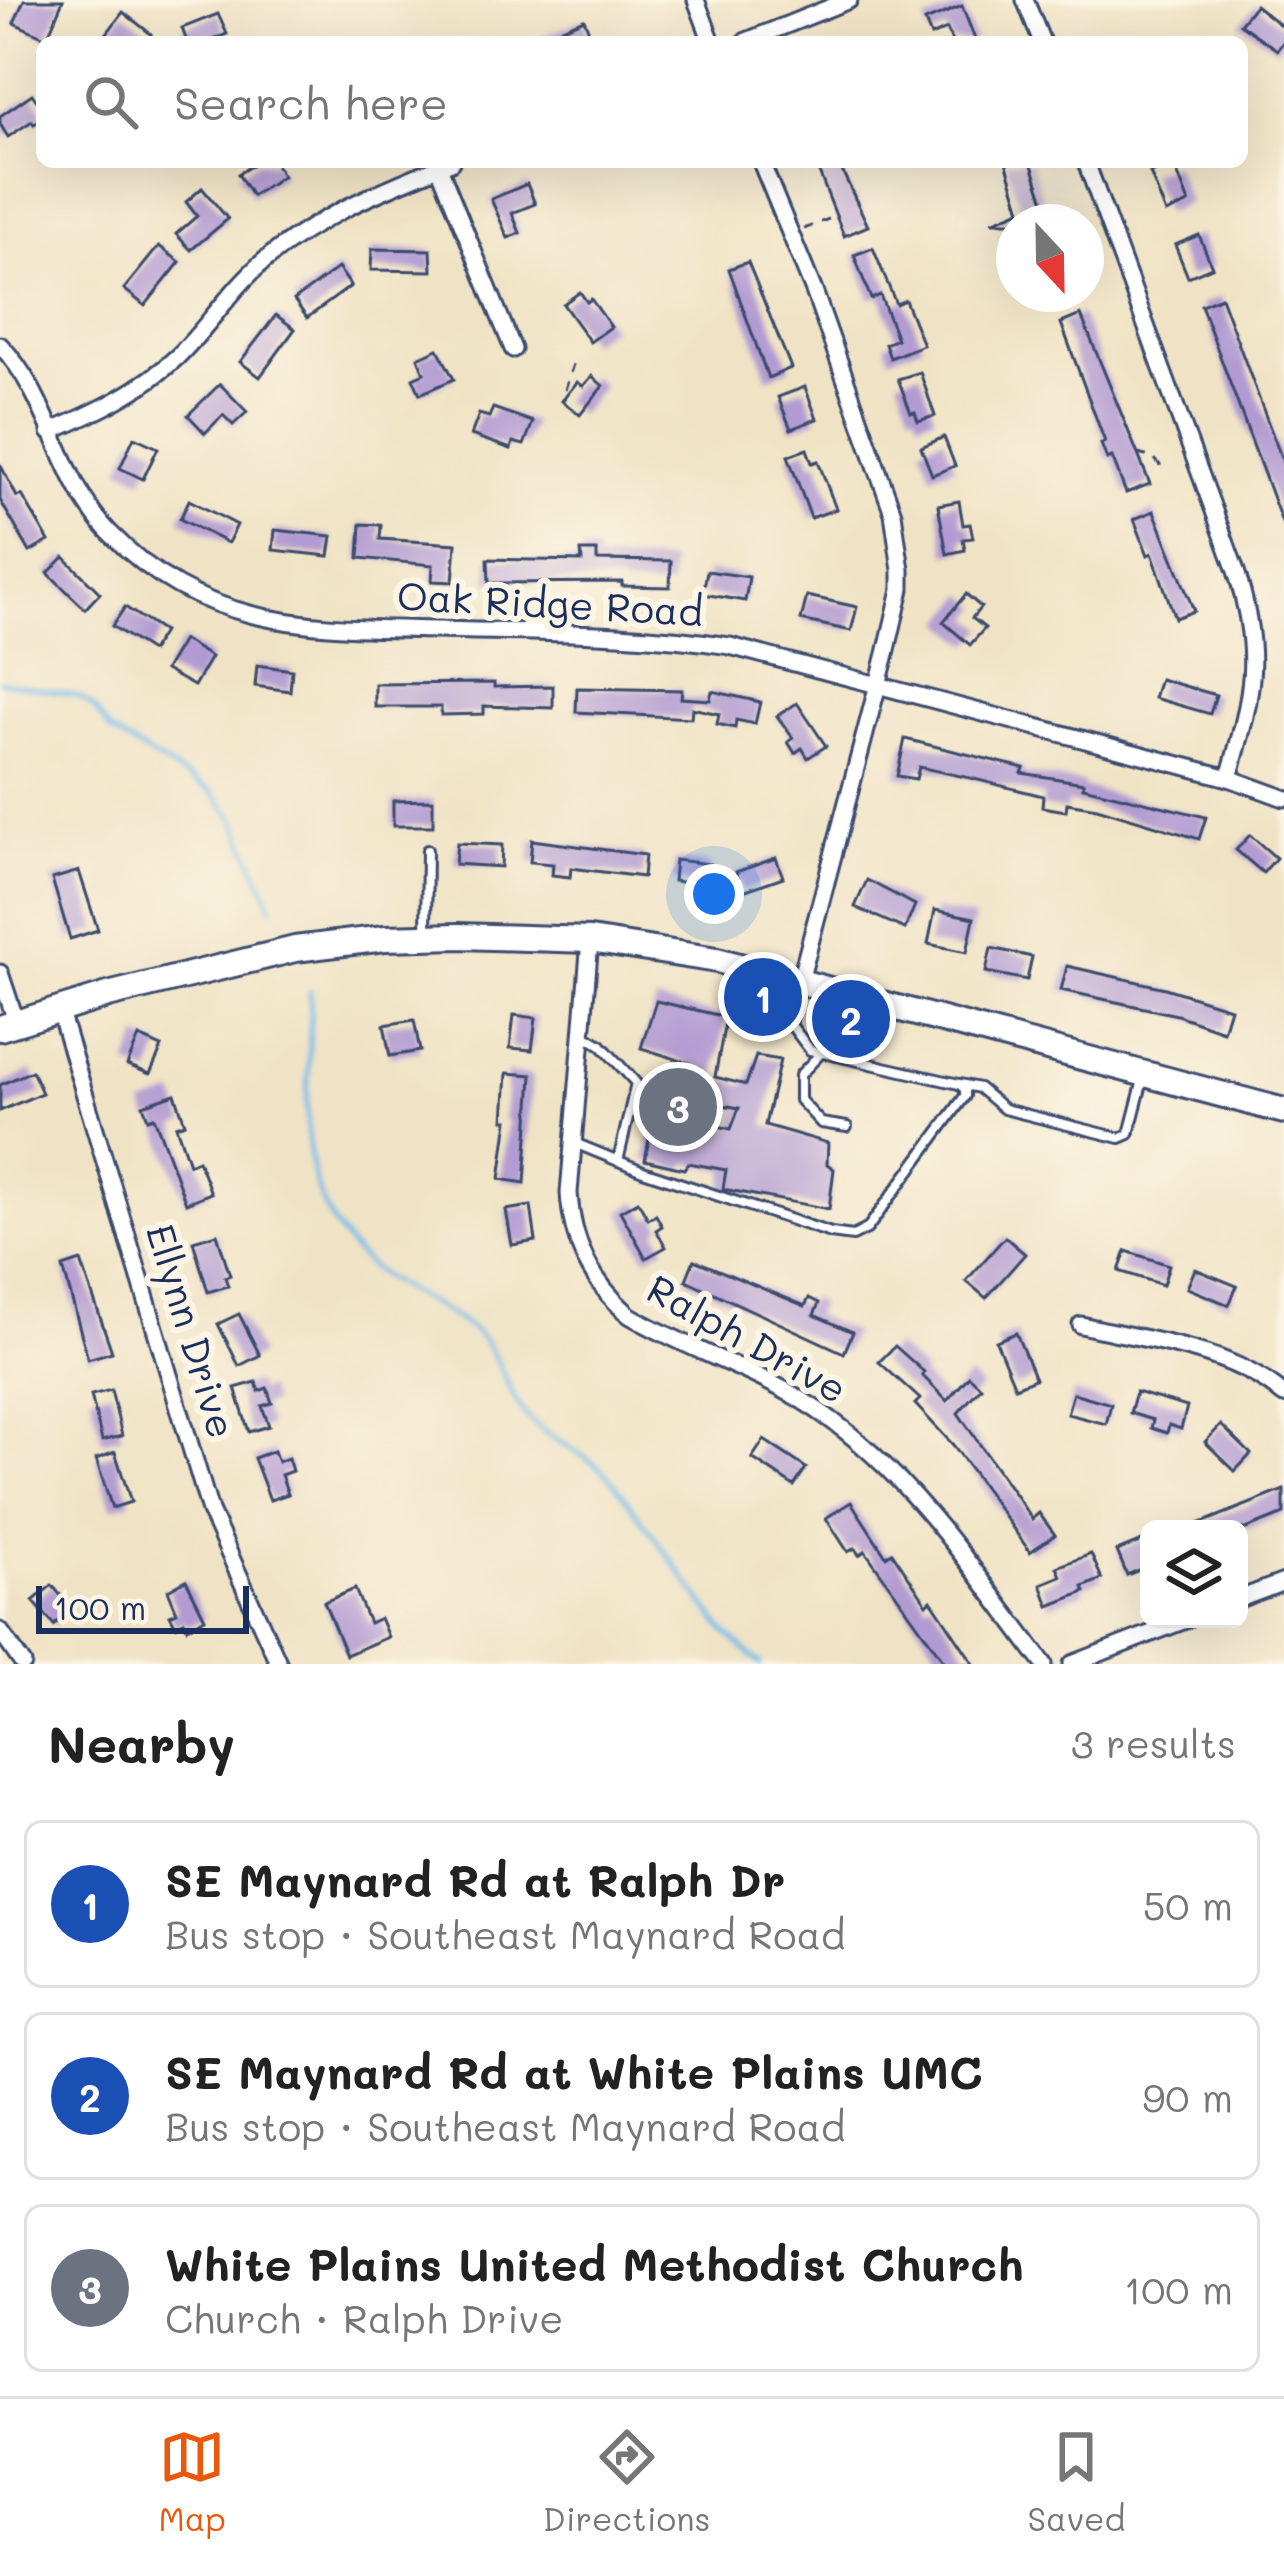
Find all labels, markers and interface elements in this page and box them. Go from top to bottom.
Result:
search box [36,36,1248,168]
icon: search [78,69,144,135]
text: Search here [174,73,448,131]
north arrow [996,204,1104,312]
street label: Oak Ridge Road [396,569,704,637]
your location [684,864,744,924]
pin: 1 [724,952,802,1042]
pin: 2 [812,974,890,1064]
pin: 3 [639,1062,717,1152]
street label: Ellynn Drive [136,1217,249,1444]
street label: Ralph Drive [639,1262,857,1413]
map controls [1140,1520,1248,1628]
button: layers [1140,1520,1248,1628]
scale bar [36,1580,249,1633]
text: 100 m [54,1585,146,1628]
text: Nearby [48,1709,235,1776]
text: 3 results [1071,1717,1236,1768]
text: SE Maynard Rd at Ralph Dr [165,1850,785,1908]
text: 1 [81,1879,99,1930]
text: 50 m [1143,1879,1233,1930]
text: Bus stop · Southeast Maynard Road [165,1908,845,1959]
text: SE Maynard Rd at White Plains UMC [165,2042,982,2100]
text: 2 [79,2071,101,2122]
text: 90 m [1142,2071,1233,2122]
text: Bus stop · Southeast Maynard Road [165,2100,845,2151]
text: White Plains United Methodist Church [165,2234,1023,2292]
text: 3 [78,2263,102,2314]
text: 100 m [1124,2263,1233,2314]
text: Church · Ralph Drive [165,2292,563,2343]
tab: Map [159,2424,226,2539]
tab: Directions [543,2424,710,2539]
tab: Saved [1028,2424,1125,2539]

